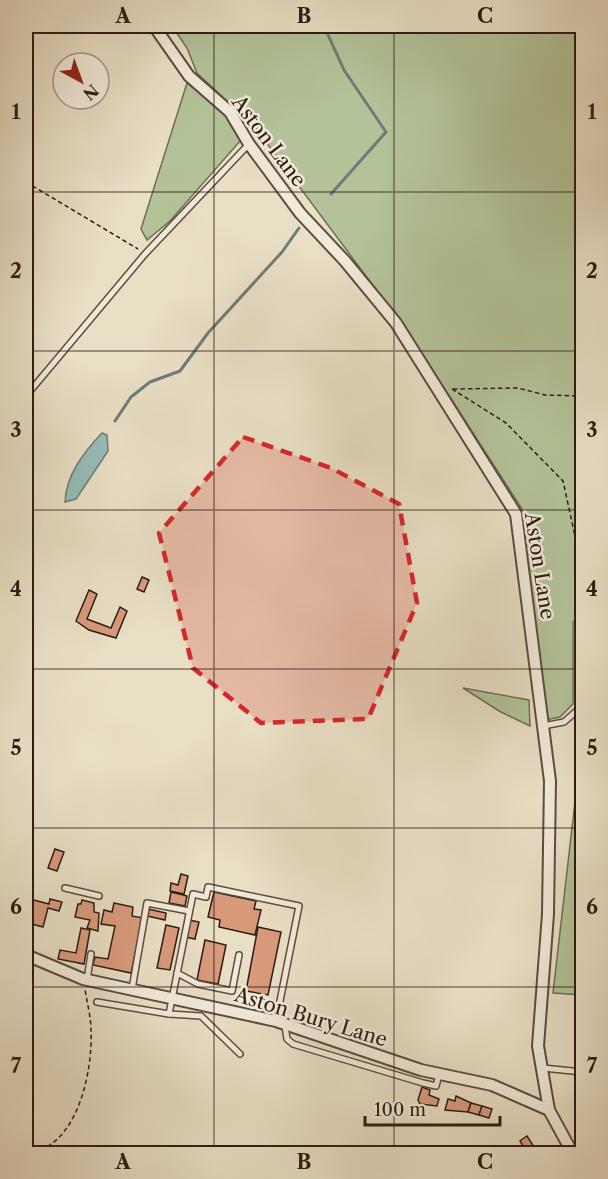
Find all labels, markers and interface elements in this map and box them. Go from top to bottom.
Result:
text: A [114,4,131,28]
text: B [297,4,312,28]
text: C [477,4,493,28]
north arrow [51,51,111,111]
text: N [79,80,103,104]
street label: Aston Lane [226,90,311,191]
text: 1 [12,100,21,124]
text: 1 [588,100,597,124]
text: 2 [10,259,22,283]
text: 2 [586,259,598,283]
text: 3 [10,418,22,442]
text: 3 [586,418,598,442]
street label: Aston Lane [520,510,560,621]
text: 4 [10,577,22,601]
text: 4 [586,577,598,601]
text: 5 [10,736,22,760]
text: 5 [586,736,598,760]
text: 6 [10,895,22,919]
text: 6 [586,895,598,919]
street label: Aston Bury Lane [231,982,390,1052]
text: 7 [11,1054,22,1078]
text: 7 [587,1054,598,1078]
scale bar [365,1089,500,1127]
text: 100 m [374,1099,426,1121]
text: A [114,1150,131,1174]
text: B [297,1150,312,1174]
text: C [477,1150,493,1174]

